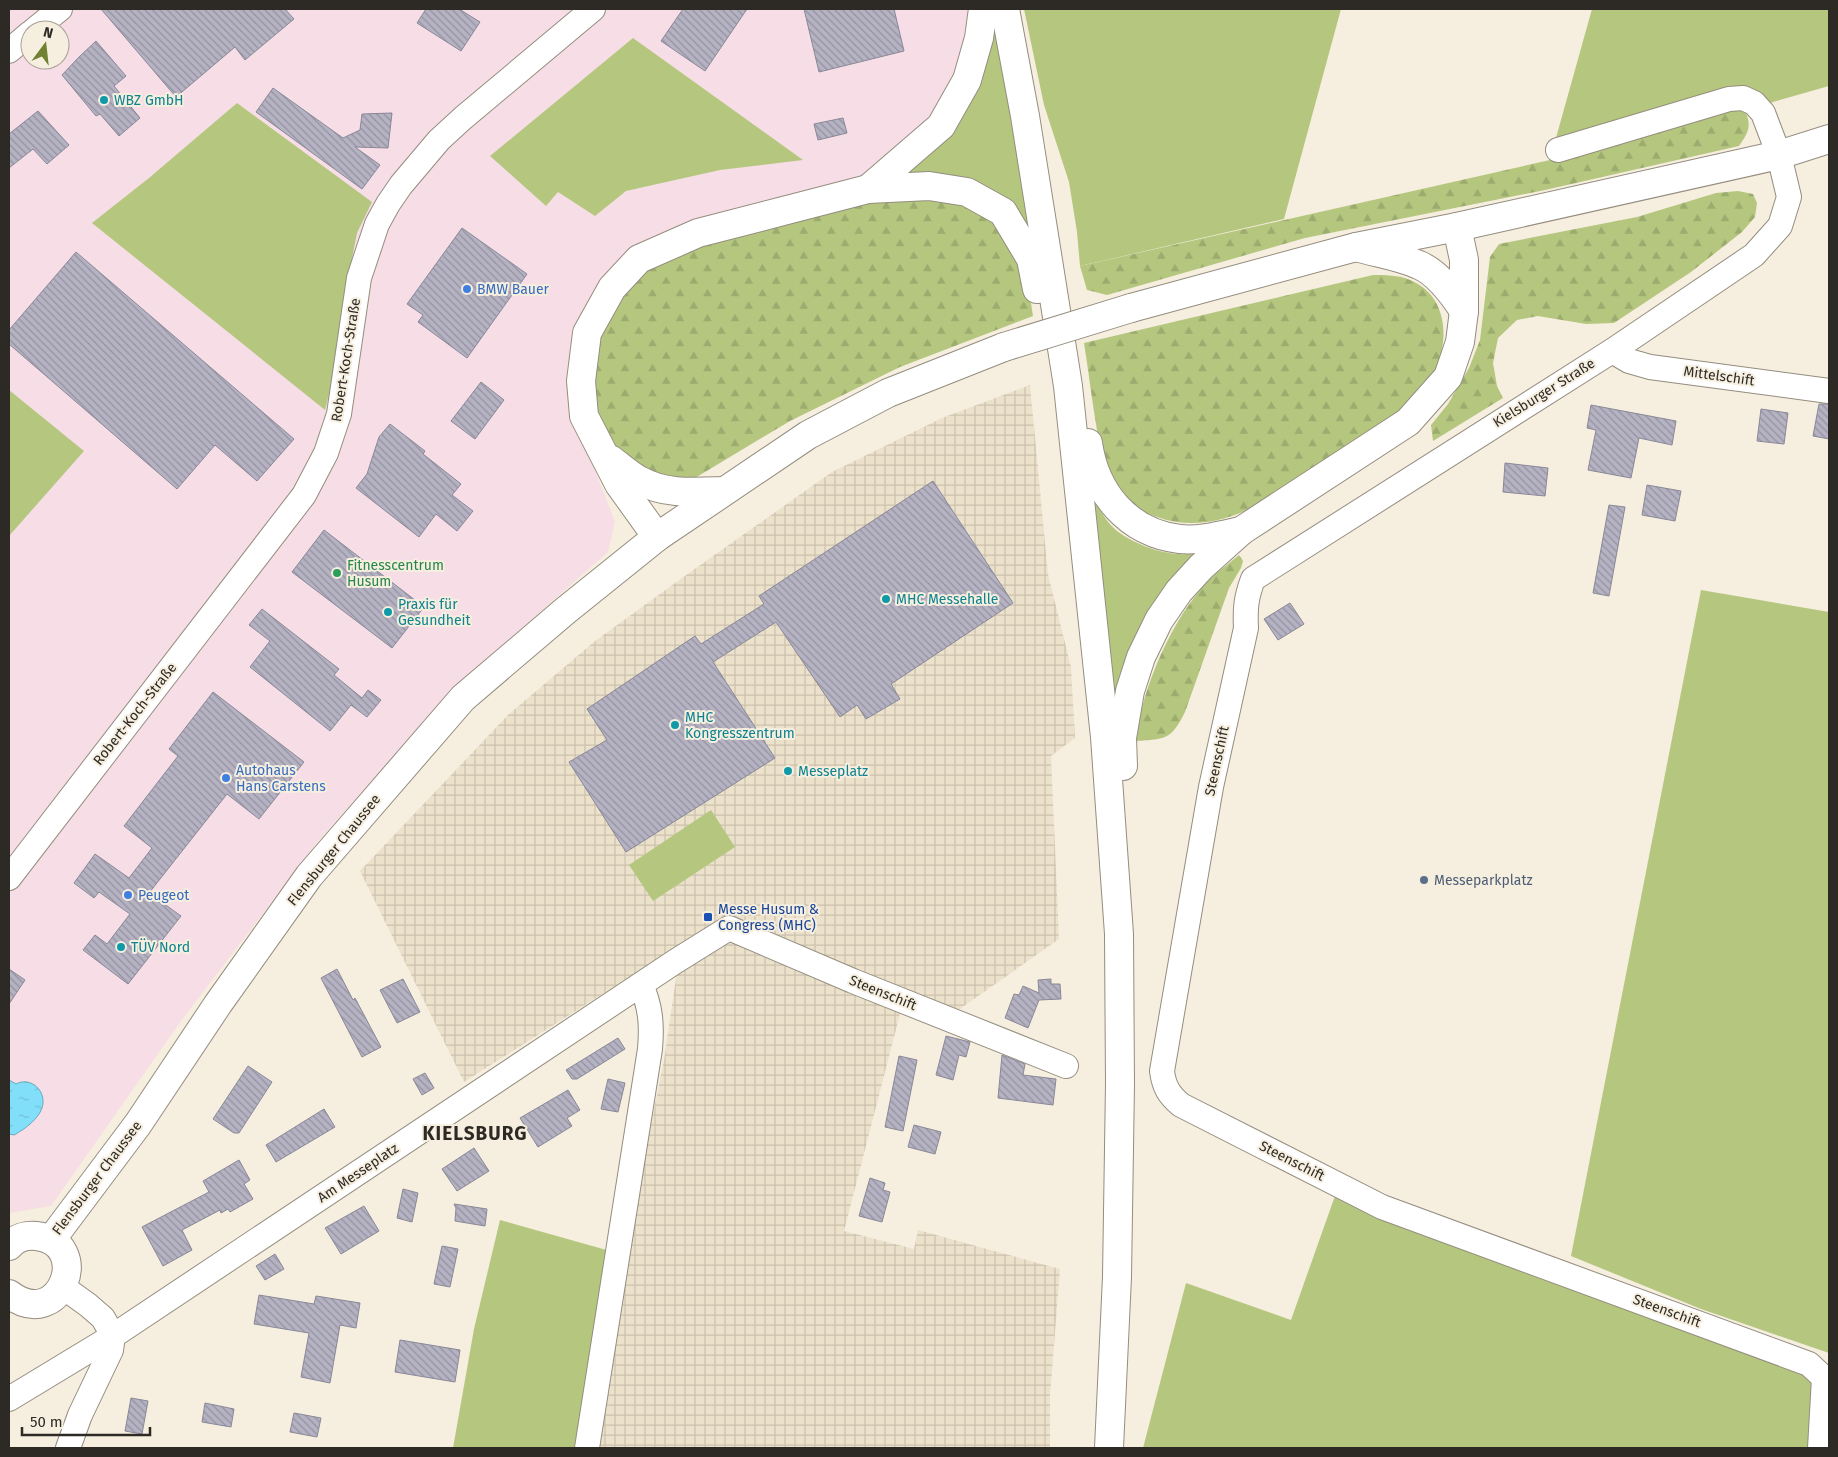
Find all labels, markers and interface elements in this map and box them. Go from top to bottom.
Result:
north arrow [20,20,70,70]
text: N [42,24,55,42]
place label: WBZ GmbH [114,92,184,109]
marker: WBZ GmbH [98,94,110,106]
place label: BMW Bauer [477,281,550,298]
marker: BMW Bauer [461,283,473,295]
street label: Robert-Koch-Straße [328,297,364,423]
street label: Kielsburger Straße [1490,355,1598,431]
street label: Mittelschift [1682,363,1757,390]
place label: Fitnesscentrum Husum [347,557,444,590]
marker: Fitnesscentrum Husum [331,567,343,579]
place label: MHC Messehalle [896,591,999,608]
marker: MHC Messehalle [880,593,892,605]
place label: Praxis für Gesundheit [398,596,472,629]
marker: Praxis für Gesundheit [382,606,394,618]
street label: Robert-Koch-Straße [90,659,180,769]
place label: MHC Kongresszentrum [685,709,795,742]
marker: MHC Kongresszentrum [669,719,681,731]
street label: Steenschift [1201,724,1233,798]
place label: Autohaus Hans Carstens [236,762,326,795]
place label: Messeplatz [798,763,868,780]
marker: Messeplatz [782,765,794,777]
marker: Autohaus Hans Carstens [220,772,232,784]
street label: Flensburger Chaussee [284,791,384,909]
place label: Messeparkplatz [1434,872,1533,889]
marker: Messeparkplatz [1418,874,1430,886]
place label: Peugeot [138,887,190,904]
marker: Peugeot [122,889,134,901]
place label: Messe Husum & Congress (MHC) [718,901,819,934]
marker: Messe Husum & Congress (MHC) [702,911,714,923]
place label: TÜV Nord [131,938,190,956]
marker: TÜV Nord [115,941,127,953]
street label: Steenschift [847,972,920,1015]
street label: Flensburger Chaussee [49,1118,145,1238]
district label: KIELSBURG [423,1122,527,1145]
street label: Steenschift [1256,1137,1328,1185]
street label: Am Messeplatz [314,1140,402,1206]
street label: Steenschift [1631,1291,1704,1331]
scale bar [22,1404,150,1436]
text: 50 m [30,1413,63,1431]

